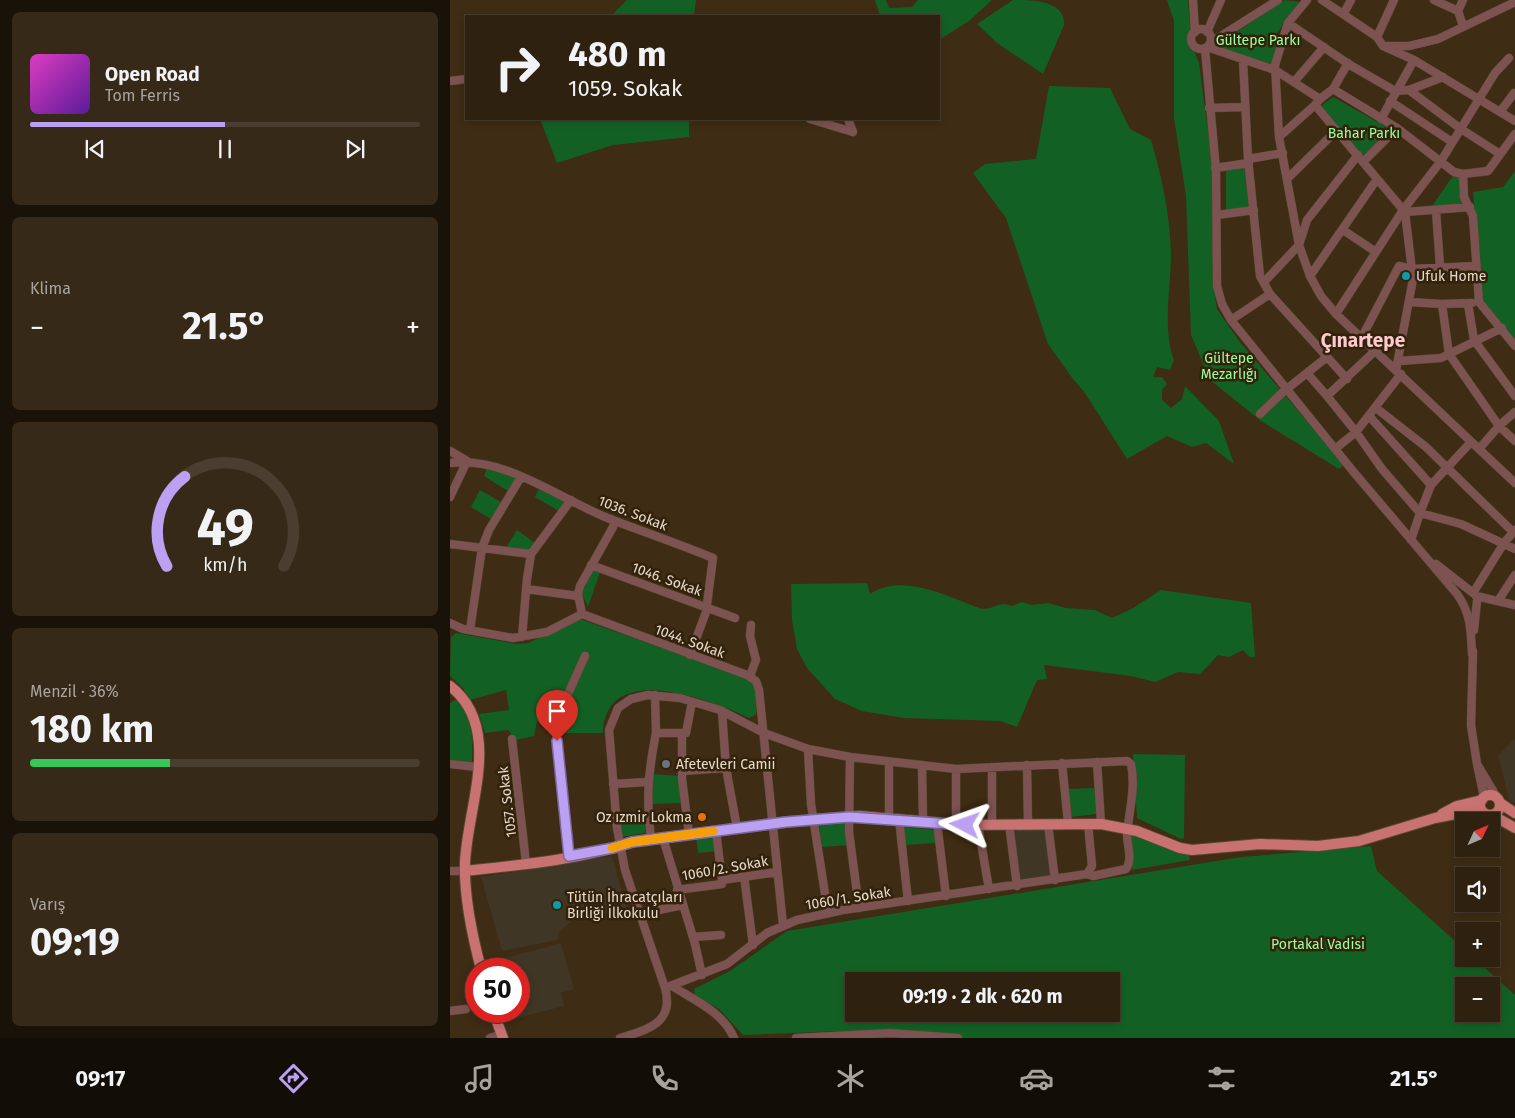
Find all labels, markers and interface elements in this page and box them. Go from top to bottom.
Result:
park label: Gültepe Parkı [1216,32,1300,49]
text: 480 m [568,33,666,75]
icon: right [485,35,550,100]
text: Open Road [105,63,200,86]
text: 1059. Sokak [568,75,682,102]
text: Tom Ferris [105,86,180,105]
park label: Bahar Parkı [1328,125,1400,142]
icon: previous [81,135,109,163]
icon: pause [211,135,239,163]
icon: next [341,135,369,163]
place label: Ufuk Home [1416,268,1486,285]
marker: Ufuk Home [1400,270,1412,282]
text: Klima [30,279,71,298]
text: 21.5° [182,303,268,349]
text: − [30,311,44,344]
text: + [406,311,420,344]
district label: Çınartepe [1321,329,1405,353]
park label: Gültepe Mezarlığı [1201,350,1257,383]
street label: 1036. Sokak [596,492,671,535]
text: 49 [196,496,254,559]
text: km/h [203,554,247,576]
street label: 1046. Sokak [629,559,705,600]
street label: 1044. Sokak [652,621,728,662]
text: Menzil · 36% [30,682,119,701]
pin [536,690,578,741]
icon: arrive [543,697,571,725]
text: 180 km [30,706,154,752]
place label: Afetevleri Camii [676,756,775,773]
marker: Afetevleri Camii [660,758,672,770]
street label: 1057. Sokak [495,765,520,838]
position arrow [938,798,990,850]
place label: Oz ızmir Lokma [596,809,692,826]
marker: Oz ızmir Lokma [696,811,708,823]
north arrow [1455,812,1500,858]
map controls [1455,812,1500,1022]
street label: 1060/2. Sokak [681,852,770,884]
button: sound [1455,867,1500,912]
street label: 1060/1. Sokak [804,883,893,914]
place label: Tütün İhracatçıları Birliği İlkokulu [567,888,682,922]
text: Varış [30,895,65,914]
marker: Tütün İhracatçıları Birliği İlkokulu [551,899,563,911]
text: 09:19 [30,919,120,965]
button: + [1455,922,1500,967]
park label: Portakal Vadisi [1271,936,1365,953]
speed limit sign: 50 [465,958,530,1023]
button: − [1455,977,1500,1022]
text: 09:19 · 2 dk · 620 m [902,985,1063,1008]
icon: directions [276,1061,311,1096]
icon: music [462,1061,497,1096]
icon: phone [647,1061,682,1096]
icon: climate [833,1061,868,1096]
icon: car [1019,1061,1054,1096]
icon: filters [1204,1061,1239,1096]
text: 09:17 [75,1065,125,1092]
text: 21.5° [1390,1065,1440,1092]

